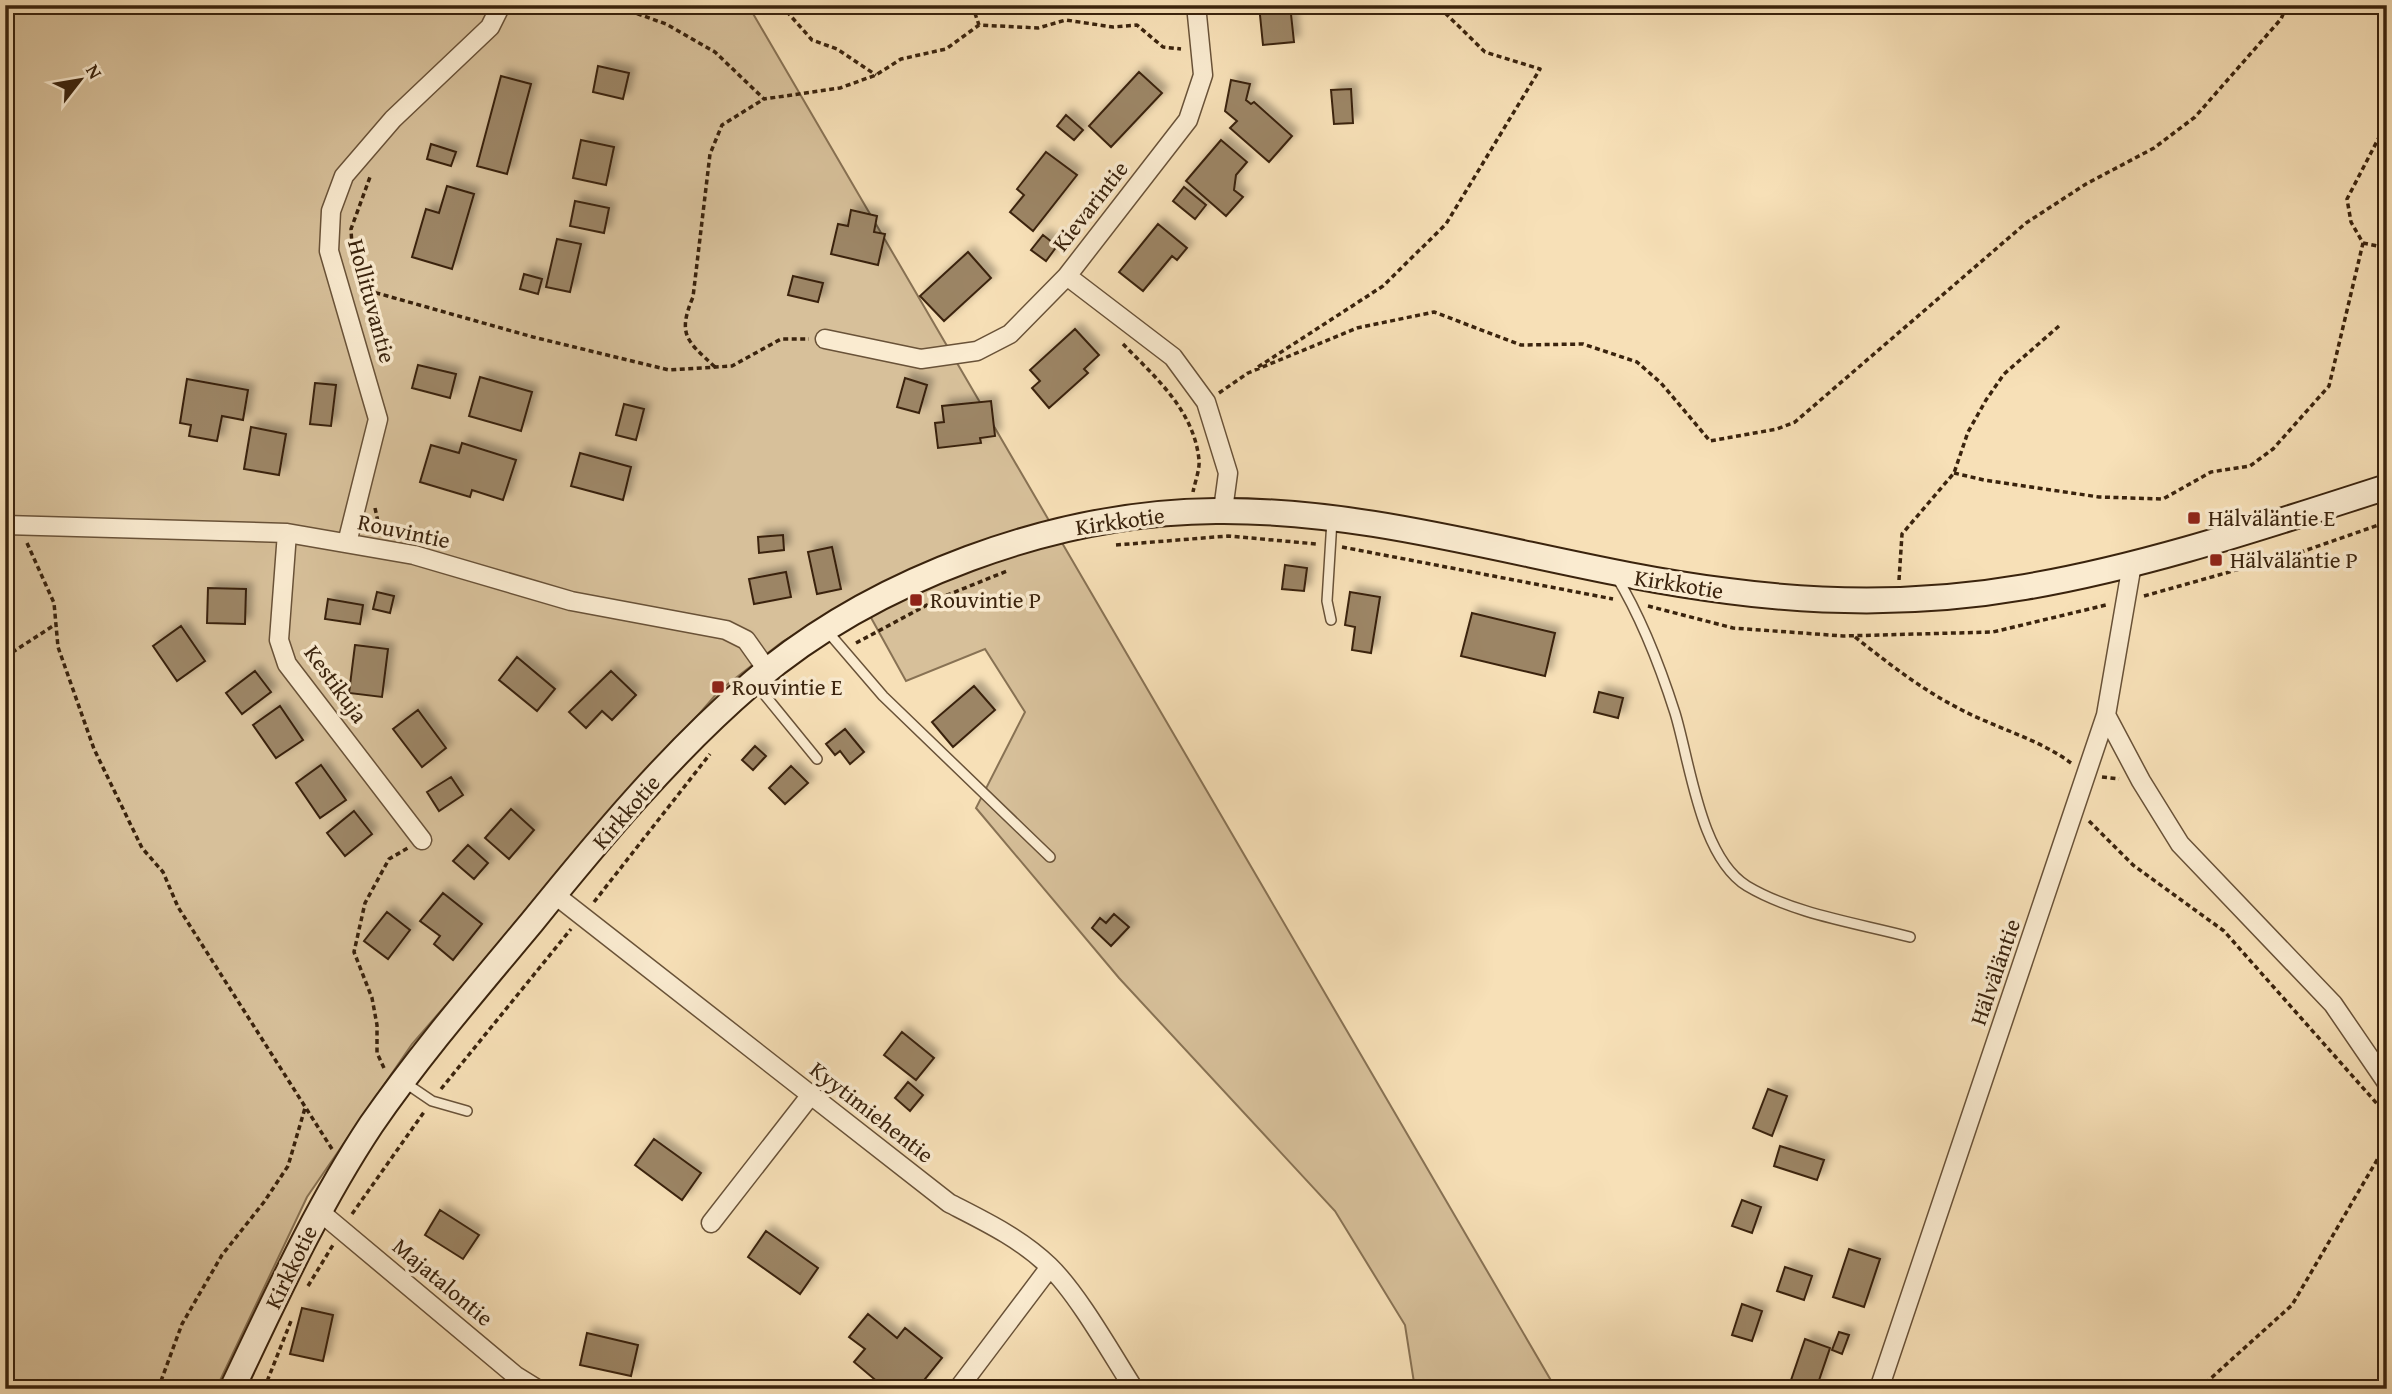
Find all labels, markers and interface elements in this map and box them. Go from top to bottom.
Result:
north arrow [46,46,116,116]
text: N [79,59,110,84]
street label: Kievarintie [1044,153,1136,258]
street label: Hollituvantie [340,235,405,367]
street label: Kirkkotie [1073,498,1167,543]
place label: Hälväläntie E [2208,501,2335,534]
street label: Rouvintie [355,505,453,556]
marker: Hälväläntie E [2186,510,2202,526]
place label: Hälväläntie P [2230,543,2358,576]
marker: Hälväläntie P [2208,552,2224,568]
street label: Kirkkotie [1632,560,1726,607]
place label: Rouvintie P [930,583,1041,616]
marker: Rouvintie P [908,592,924,608]
street label: Kestikuja [297,638,376,730]
place label: Rouvintie E [732,670,842,703]
marker: Rouvintie E [710,679,726,695]
street label: Kirkkotie [584,767,667,856]
street label: Hälväläntie [1961,914,2028,1029]
street label: Kyytimiehentie [803,1053,941,1171]
street label: Kirkkotie [256,1219,325,1314]
street label: Majatalontie [386,1230,501,1334]

